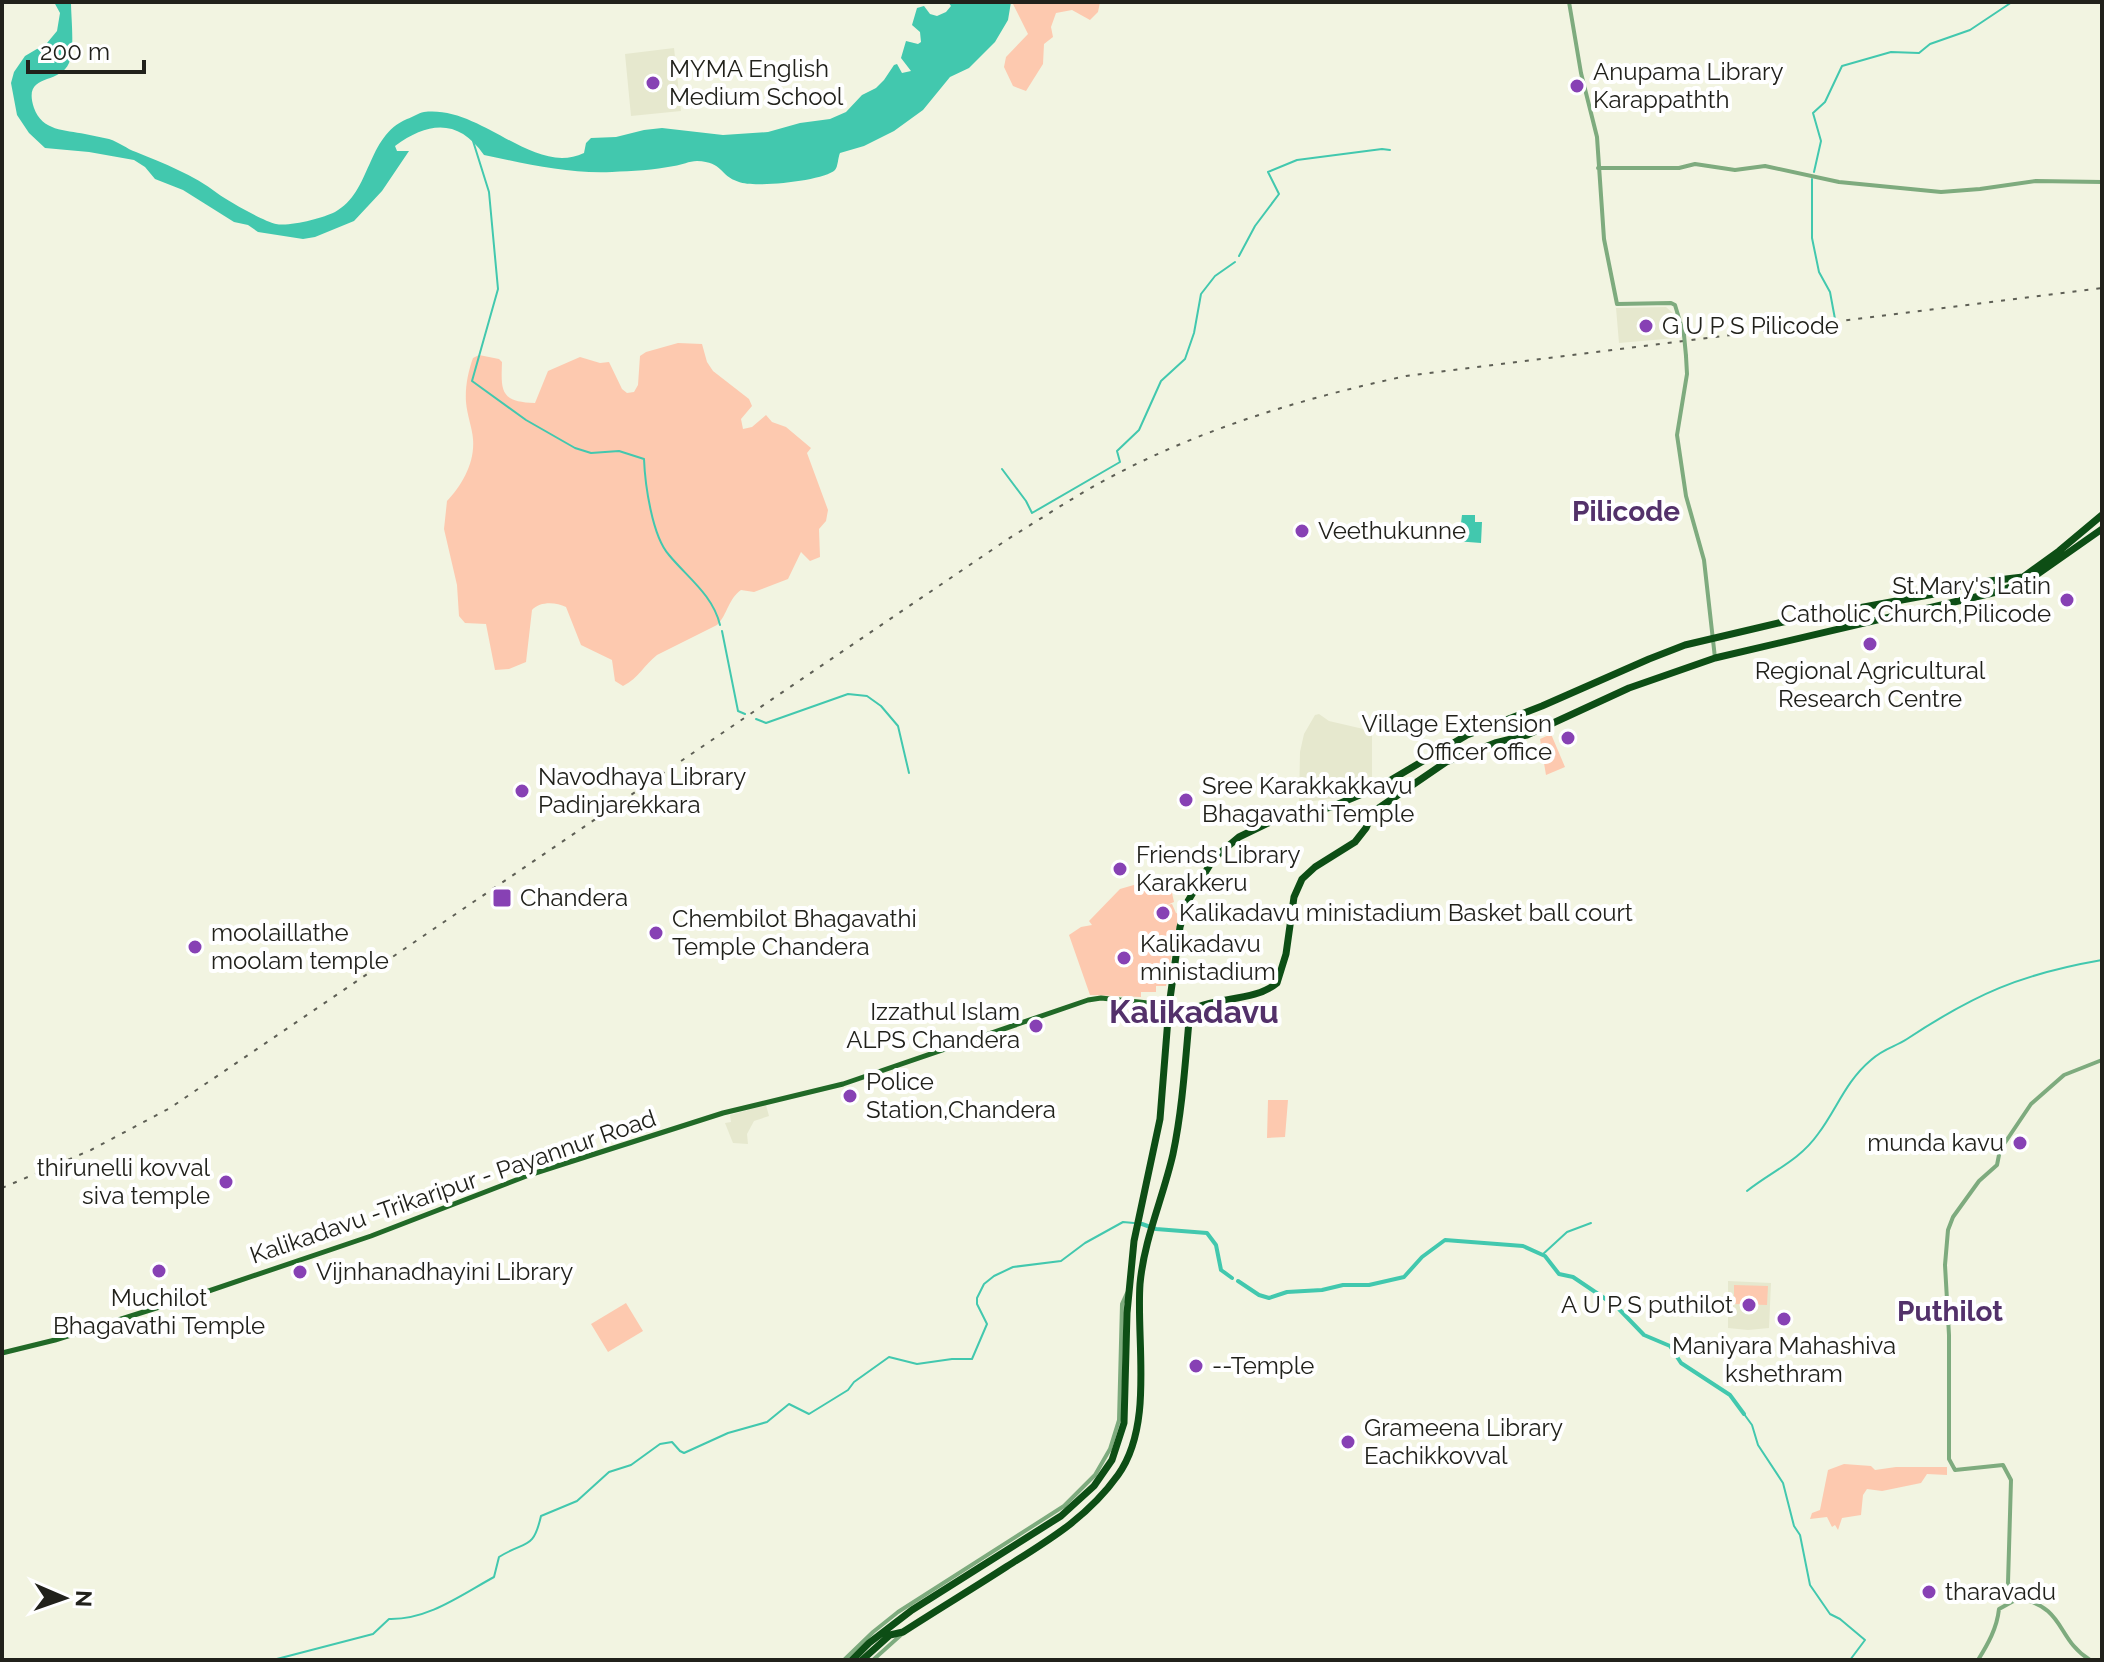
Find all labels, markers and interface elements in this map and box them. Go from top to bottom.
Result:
scale bar [28,24,144,74]
text: 200 m [40,37,110,66]
place label: MYMA English Medium School [669,54,844,111]
place label: Anupama Library Karappathth [1593,57,1784,114]
marker: MYMA English Medium School [644,74,662,92]
marker: Anupama Library Karappathth [1568,77,1586,95]
place label: G U P S Pilicode [1662,311,1839,340]
marker: G U P S Pilicode [1637,317,1655,335]
district label: Pilicode [1572,495,1680,528]
place label: Veethukunne [1318,516,1466,545]
marker: Veethukunne [1293,522,1311,540]
place label: St.Mary's Latin Catholic Church,Pilicode [1781,571,2051,628]
marker: St.Mary's Latin Catholic Church,Pilicode [2058,591,2076,609]
marker: Regional Agricultural Research Centre [1861,635,1879,653]
place label: Regional Agricultural Research Centre [1755,656,1986,713]
place label: Village Extension Officer office [1362,709,1552,766]
marker: Village Extension Officer office [1559,729,1577,747]
place label: Navodhaya Library Padinjarekkara [538,762,746,819]
place label: Sree Karakkakkavu Bhagavathi Temple [1202,771,1414,828]
marker: Navodhaya Library Padinjarekkara [513,782,531,800]
marker: Sree Karakkakkavu Bhagavathi Temple [1177,791,1195,809]
place label: Friends Library Karakkeru [1136,840,1301,897]
marker: Friends Library Karakkeru [1111,860,1129,878]
place label: Chandera [520,883,628,912]
marker: Chandera [491,887,513,909]
place label: Kalikadavu ministadium Basket ball court [1179,898,1633,927]
place label: Chembilot Bhagavathi Temple Chandera [672,904,917,961]
marker: Kalikadavu ministadium Basket ball court [1154,904,1172,922]
place label: moolaillathe moolam temple [211,918,389,975]
marker: Chembilot Bhagavathi Temple Chandera [647,924,665,942]
place label: Kalikadavu ministadium [1140,929,1276,986]
marker: moolaillathe moolam temple [186,938,204,956]
marker: Kalikadavu ministadium [1115,949,1133,967]
district label: Kalikadavu [1109,993,1279,1030]
place label: Izzathul Islam ALPS Chandera [846,997,1020,1054]
marker: Izzathul Islam ALPS Chandera [1027,1017,1045,1035]
place label: Police Station,Chandera [866,1067,1056,1124]
marker: Police Station,Chandera [841,1087,859,1105]
street label: Kalikadavu -Trikaripur - Payannur Road [246,1103,660,1270]
place label: munda kavu [1867,1128,2004,1157]
marker: munda kavu [2011,1134,2029,1152]
place label: thirunelli kovval siva temple [37,1153,210,1210]
marker: thirunelli kovval siva temple [217,1173,235,1191]
place label: Vijnhanadhayini Library [316,1257,573,1286]
marker: Muchilot Bhagavathi Temple [150,1262,168,1280]
marker: Vijnhanadhayini Library [291,1263,309,1281]
place label: Muchilot Bhagavathi Temple [53,1283,265,1340]
place label: A U P S puthilot [1561,1290,1733,1319]
district label: Puthilot [1897,1295,2003,1328]
marker: A U P S puthilot [1740,1296,1758,1314]
marker: Maniyara Mahashiva kshethram [1775,1310,1793,1328]
place label: Maniyara Mahashiva kshethram [1672,1331,1896,1388]
place label: --Temple [1212,1351,1314,1380]
marker: --Temple [1187,1357,1205,1375]
place label: Grameena Library Eachikkovval [1364,1413,1563,1470]
marker: Grameena Library Eachikkovval [1339,1433,1357,1451]
north arrow [24,1558,104,1638]
place label: tharavadu [1945,1577,2056,1606]
marker: tharavadu [1920,1583,1938,1601]
text: N [71,1590,97,1608]

